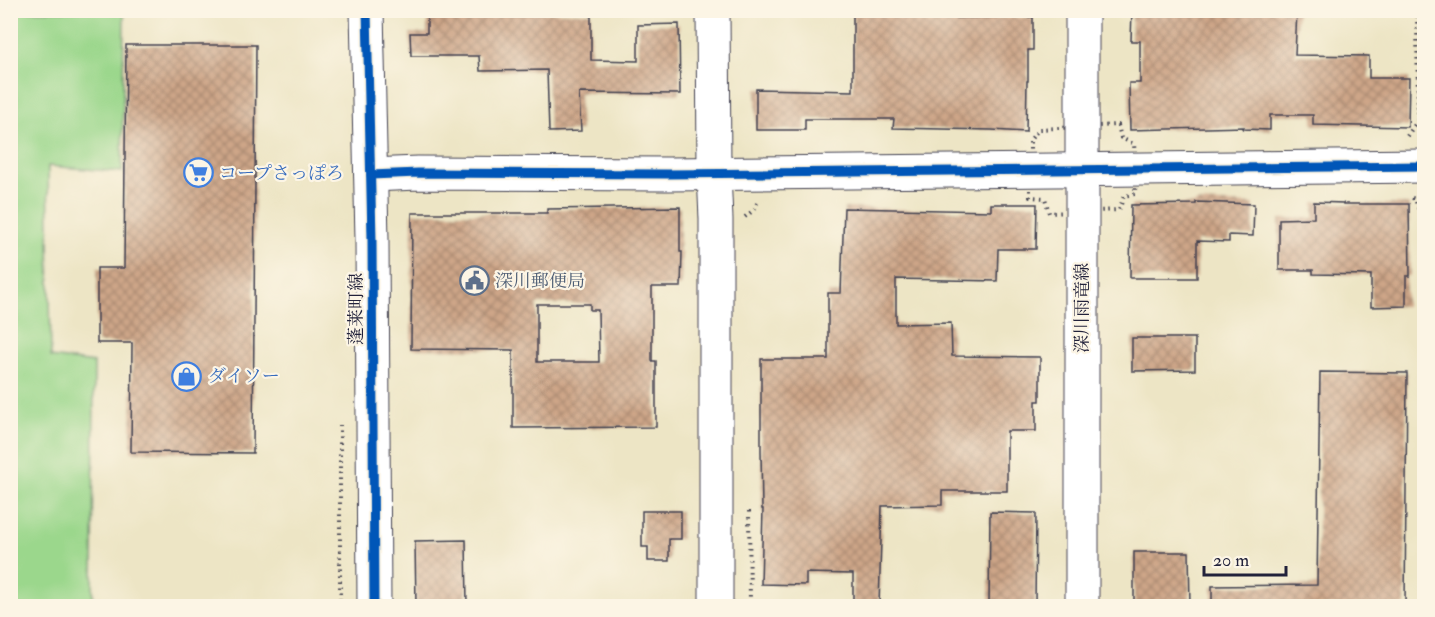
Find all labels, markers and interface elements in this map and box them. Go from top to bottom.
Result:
supermarket icon: コープさっぽろ [182,157,214,189]
place label: コープさっぽろ [219,162,344,185]
street label: 深川雨竜線 [1071,263,1094,353]
public building icon: 深川郵便局 [458,265,490,297]
place label: 深川郵便局 [495,270,585,293]
street label: 蓬莱町線 [345,273,368,345]
shop icon: ダイソー [171,360,203,392]
place label: ダイソー [208,365,280,388]
scale bar [1204,539,1286,577]
text: 20 m [1213,549,1249,572]

